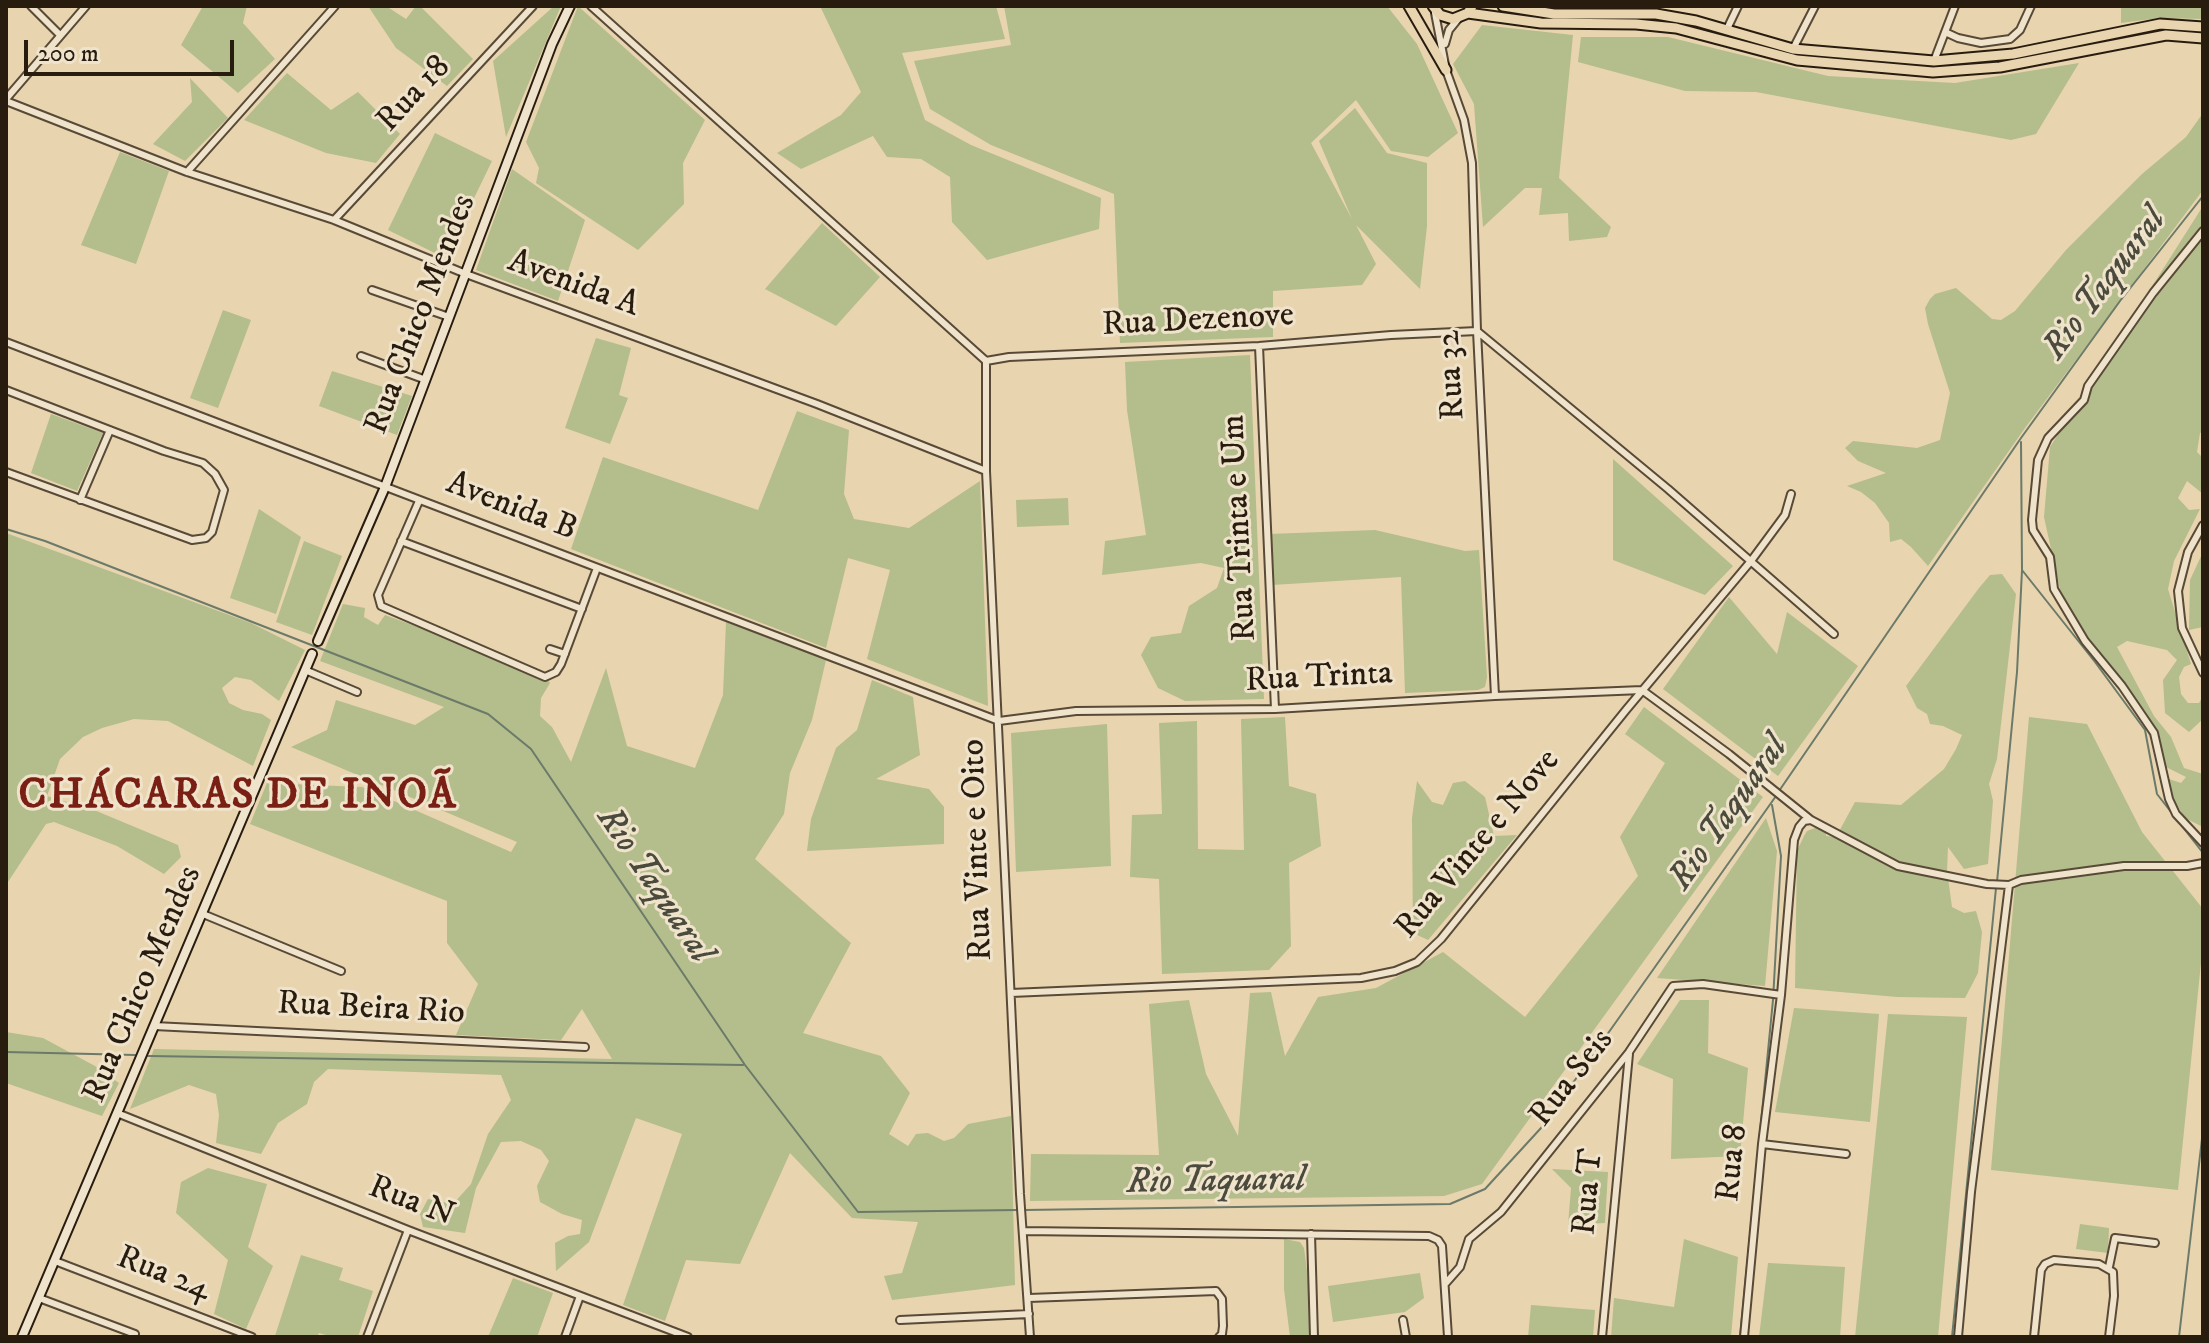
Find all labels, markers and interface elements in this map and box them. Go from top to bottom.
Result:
scale bar [28,24,238,74]
text: 200 m [38,39,99,69]
street label: Rua 18 [369,48,461,142]
street label: Rua Chico Mendes [358,190,486,440]
water label: Rio Taquaral [2035,201,2177,369]
street label: Avenida A [502,242,644,328]
street label: Rua Dezenove [1101,297,1295,347]
street label: Rua 32 [1430,329,1476,421]
street label: Rua Trinta e Um [1215,414,1267,642]
street label: Avenida B [440,464,582,552]
street label: Rua Trinta [1244,655,1394,703]
water label: Rio Taquaral [1661,728,1799,900]
street label: Rua Vinte e Oito [955,738,1003,962]
street label: Rua Vinte e Nove [1388,742,1570,948]
district label: CHÁCARAS DE INOÃ [19,773,457,823]
water label: Rio Taquaral [585,800,721,972]
street label: Rua Chico Mendes [76,861,212,1109]
street label: Rua Beira Rio [276,985,466,1035]
street label: Rua Seis [1522,1022,1624,1136]
street label: Rua 8 [1710,1122,1758,1204]
street label: Rua T [1566,1147,1614,1237]
water label: Rio Taquaral [1126,1160,1306,1206]
street label: Rua N [362,1168,460,1238]
street label: Rua 24 [110,1239,216,1311]

